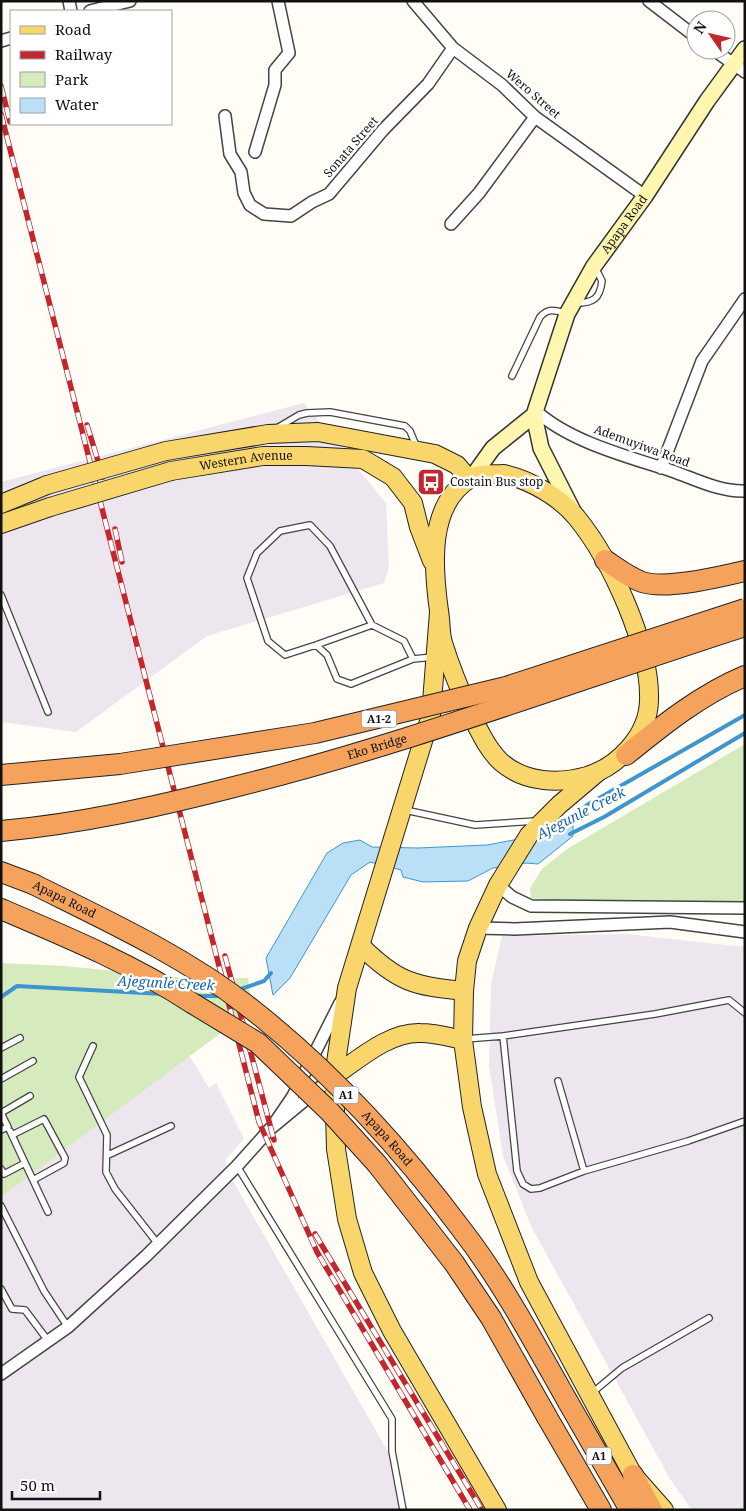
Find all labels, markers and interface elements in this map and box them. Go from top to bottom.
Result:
legend [10,10,172,125]
north arrow [686,10,736,60]
text: N [689,18,711,37]
text: Road [55,19,91,39]
text: Railway [55,44,113,64]
street label: Wero Street [502,65,564,122]
text: Park [55,69,89,89]
text: Water [55,94,98,114]
street label: Sonata Street [319,113,382,181]
street label: Apapa Road [597,191,652,257]
street label: Ademuyiwa Road [592,420,693,471]
street label: Western Avenue [198,447,293,474]
bus stop icon: Costain Bus stop [416,467,446,497]
place label: Costain Bus stop [450,473,543,490]
road number: A1-2 [362,711,396,728]
street label: Eko Bridge [345,729,409,764]
water label: Ajegunle Creek [532,782,629,843]
street label: Apapa Road [30,876,100,922]
water label: Ajegunle Creek [116,970,216,995]
road number: A1 [334,1086,358,1104]
street label: Apapa Road [358,1107,417,1170]
road number: A1 [586,1448,612,1464]
scale bar [12,1468,100,1500]
text: 50 m [20,1475,55,1495]

